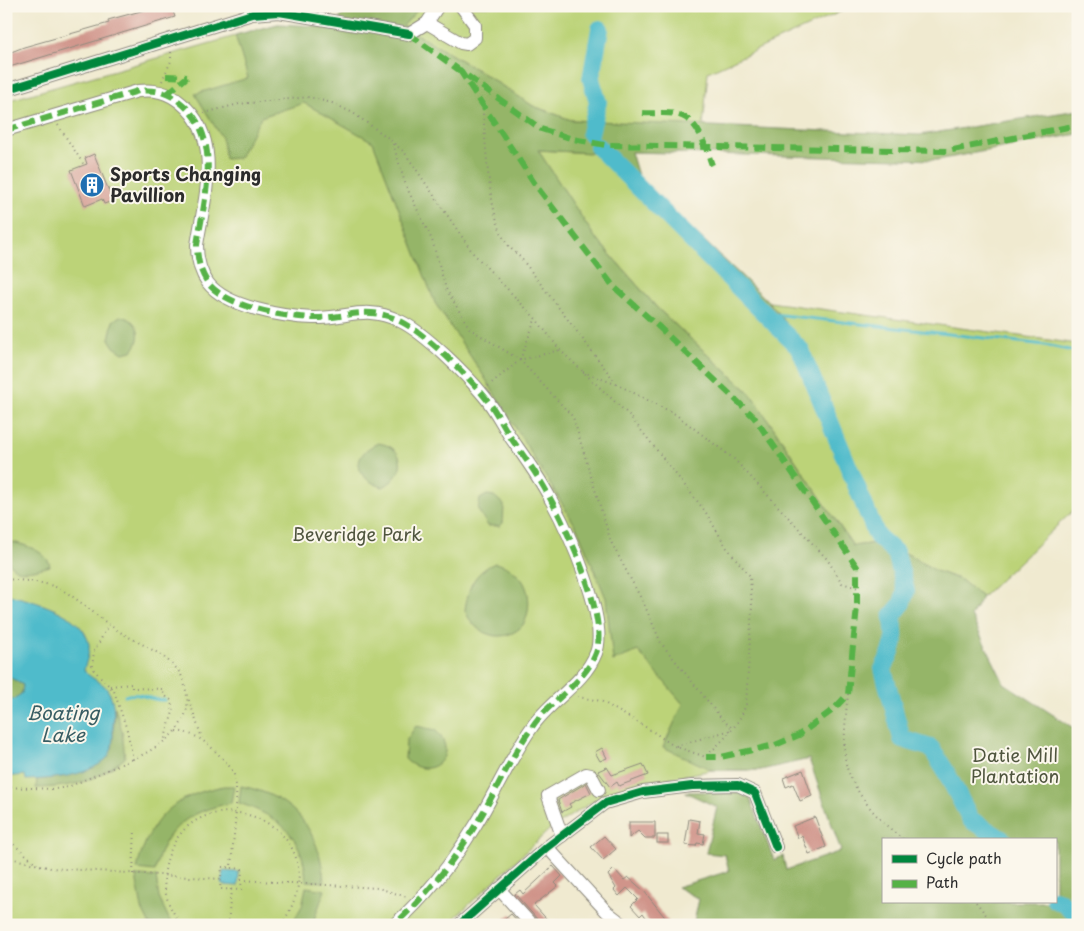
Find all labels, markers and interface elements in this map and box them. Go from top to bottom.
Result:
place label: Sports Changing Pavillion [110,160,261,208]
building icon: Sports Changing Pavillion [79,172,105,198]
park label: Beveridge Park [292,520,422,547]
water label: Boating Lake [27,698,100,748]
park label: Datie Mill Plantation [971,741,1059,789]
legend [882,838,1056,904]
text: Cycle path [926,846,1002,869]
text: Path [926,870,958,893]

